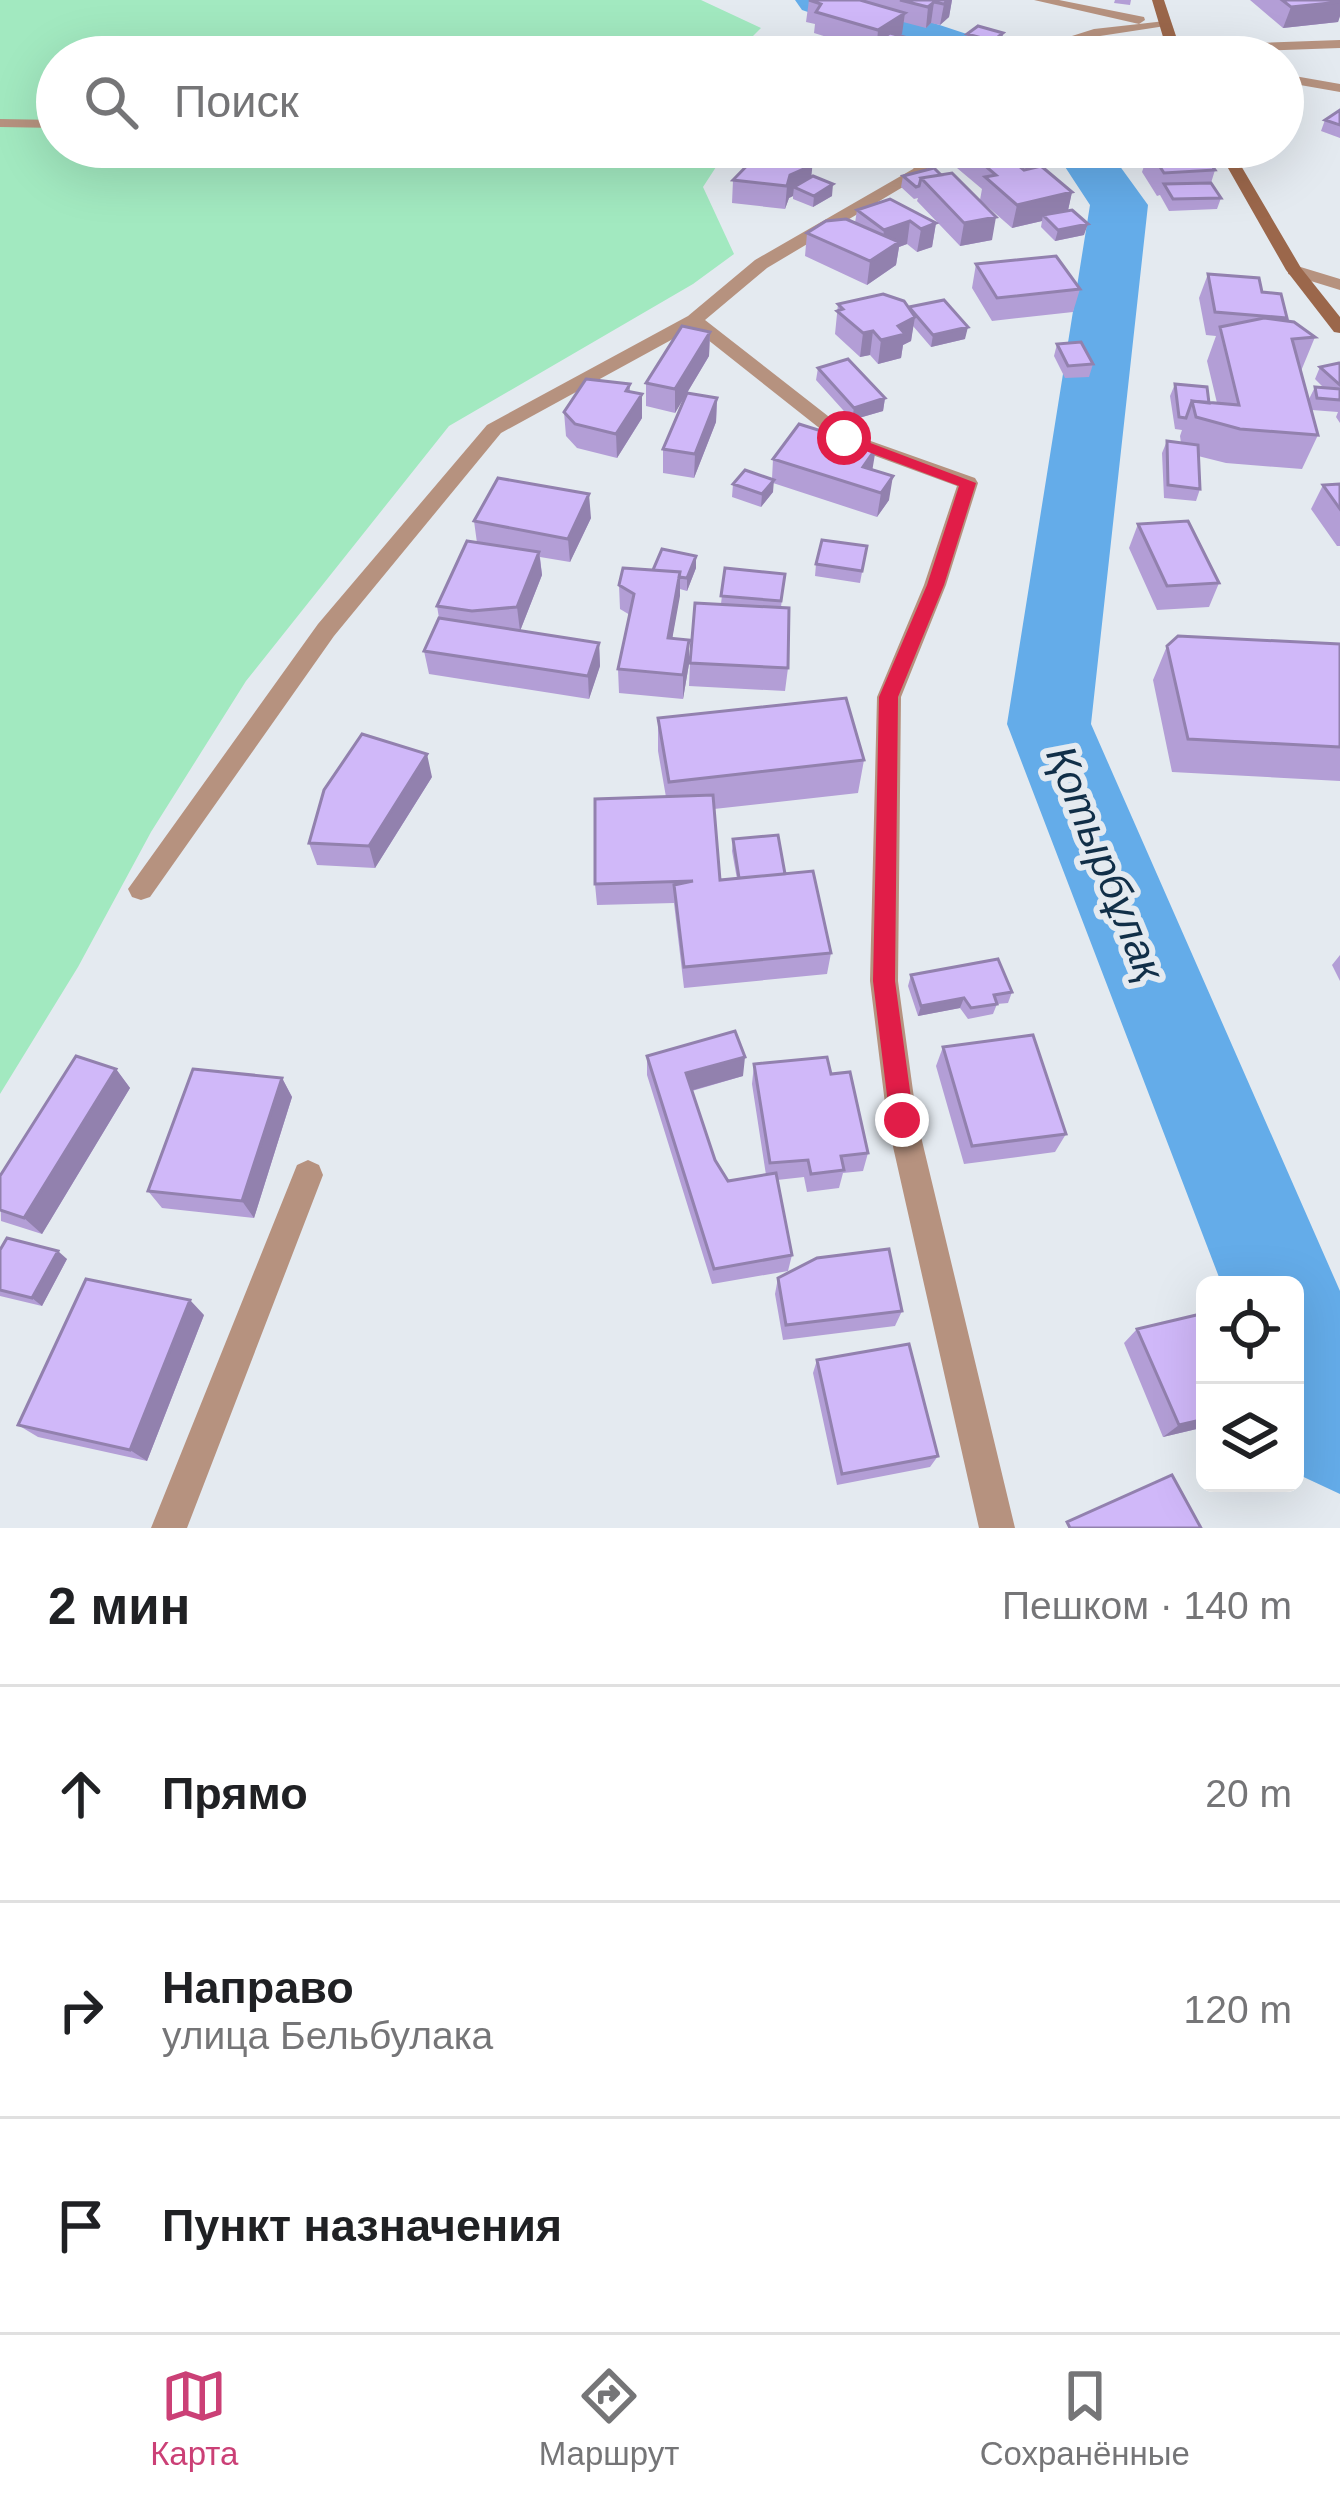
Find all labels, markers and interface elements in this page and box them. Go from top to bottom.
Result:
search box [36,36,1304,168]
icon: search [78,69,144,135]
text: Поиск [174,76,299,127]
route start [817,411,871,465]
water label: Қотырбұлақ [1037,739,1175,989]
route end [875,1093,929,1147]
map controls [1196,1276,1304,1492]
button: locate [1196,1276,1304,1384]
button: layers [1196,1384,1304,1492]
text: 2 мин [48,1578,190,1635]
text: Пешком · 140 m [1002,1584,1292,1627]
icon: ahead [48,1761,114,1827]
text: Прямо [162,1768,308,1819]
text: 20 m [1205,1772,1292,1815]
text: Направо [162,1962,354,2013]
icon: right [48,1977,114,2043]
text: 120 m [1184,1988,1292,2031]
text: улица Бельбулака [162,2014,493,2057]
icon: arrive [48,2193,114,2259]
text: Пункт назначения [162,2200,562,2251]
tab: Карта [150,2363,238,2473]
tab: Маршрут [539,2363,679,2473]
tab: Сохранённые [980,2363,1190,2473]

